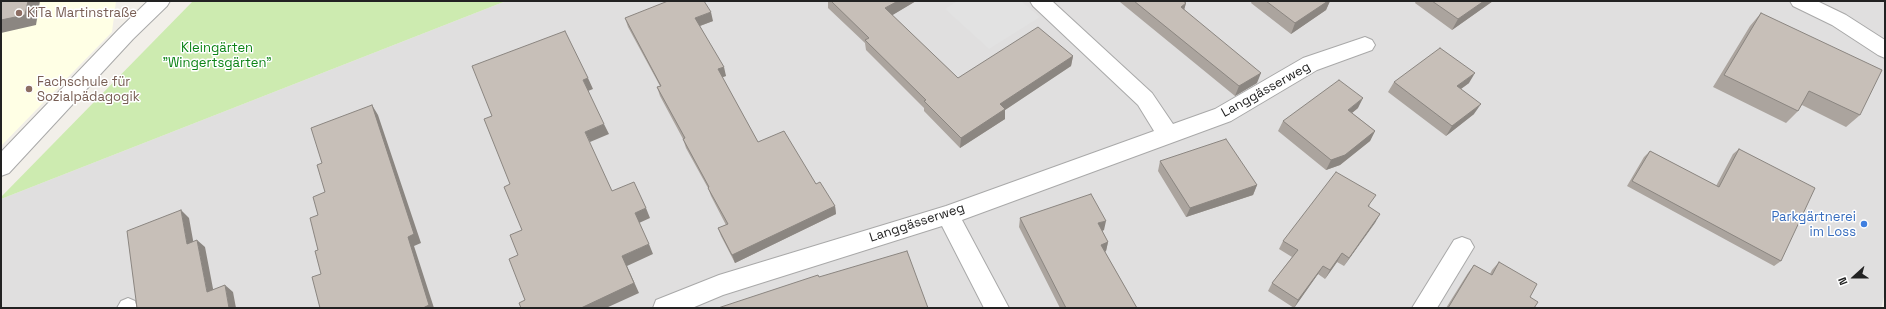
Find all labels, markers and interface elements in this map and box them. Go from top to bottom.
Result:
place label: KiTa Martinstraße [27,5,137,21]
marker: KiTa Martinstraße [14,8,24,18]
park label: Kleingärten "Wingertsgärten" [162,40,272,71]
street label: Langgässerweg [1219,59,1313,121]
place label: Fachschule für Sozialpädagogik [37,74,140,105]
marker: Fachschule für Sozialpädagogik [24,84,34,94]
street label: Langgässerweg [867,200,967,246]
place label: Parkgärtnerei im Loss [1771,209,1856,240]
marker: Parkgärtnerei im Loss [1859,219,1869,229]
north arrow [1834,257,1874,297]
text: N [1835,275,1851,287]

